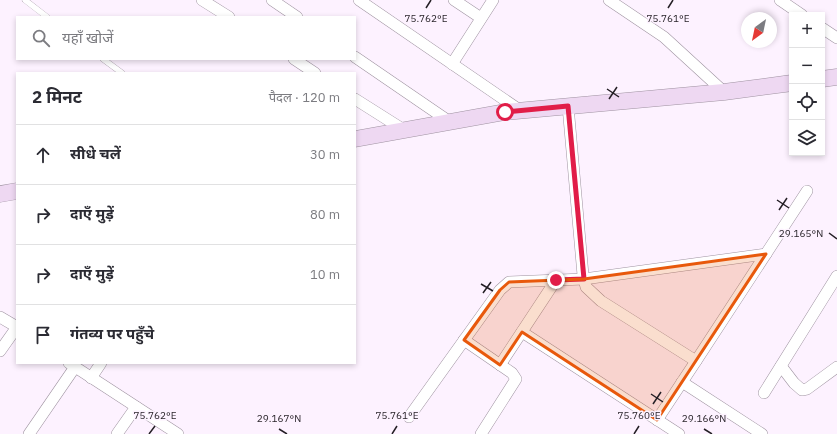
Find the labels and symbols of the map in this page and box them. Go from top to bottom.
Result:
text: 75.762°E [404,12,448,25]
text: 75.761°E [646,12,690,25]
north arrow [741,12,777,48]
route start [496,103,514,121]
text: 29.165°N [779,227,823,240]
route end [547,271,565,289]
text: 75.762°E [133,409,177,422]
text: 75.761°E [375,409,419,422]
text: 75.760°E [617,409,661,422]
text: 29.167°N [257,412,301,425]
text: 29.166°N [682,412,726,425]

